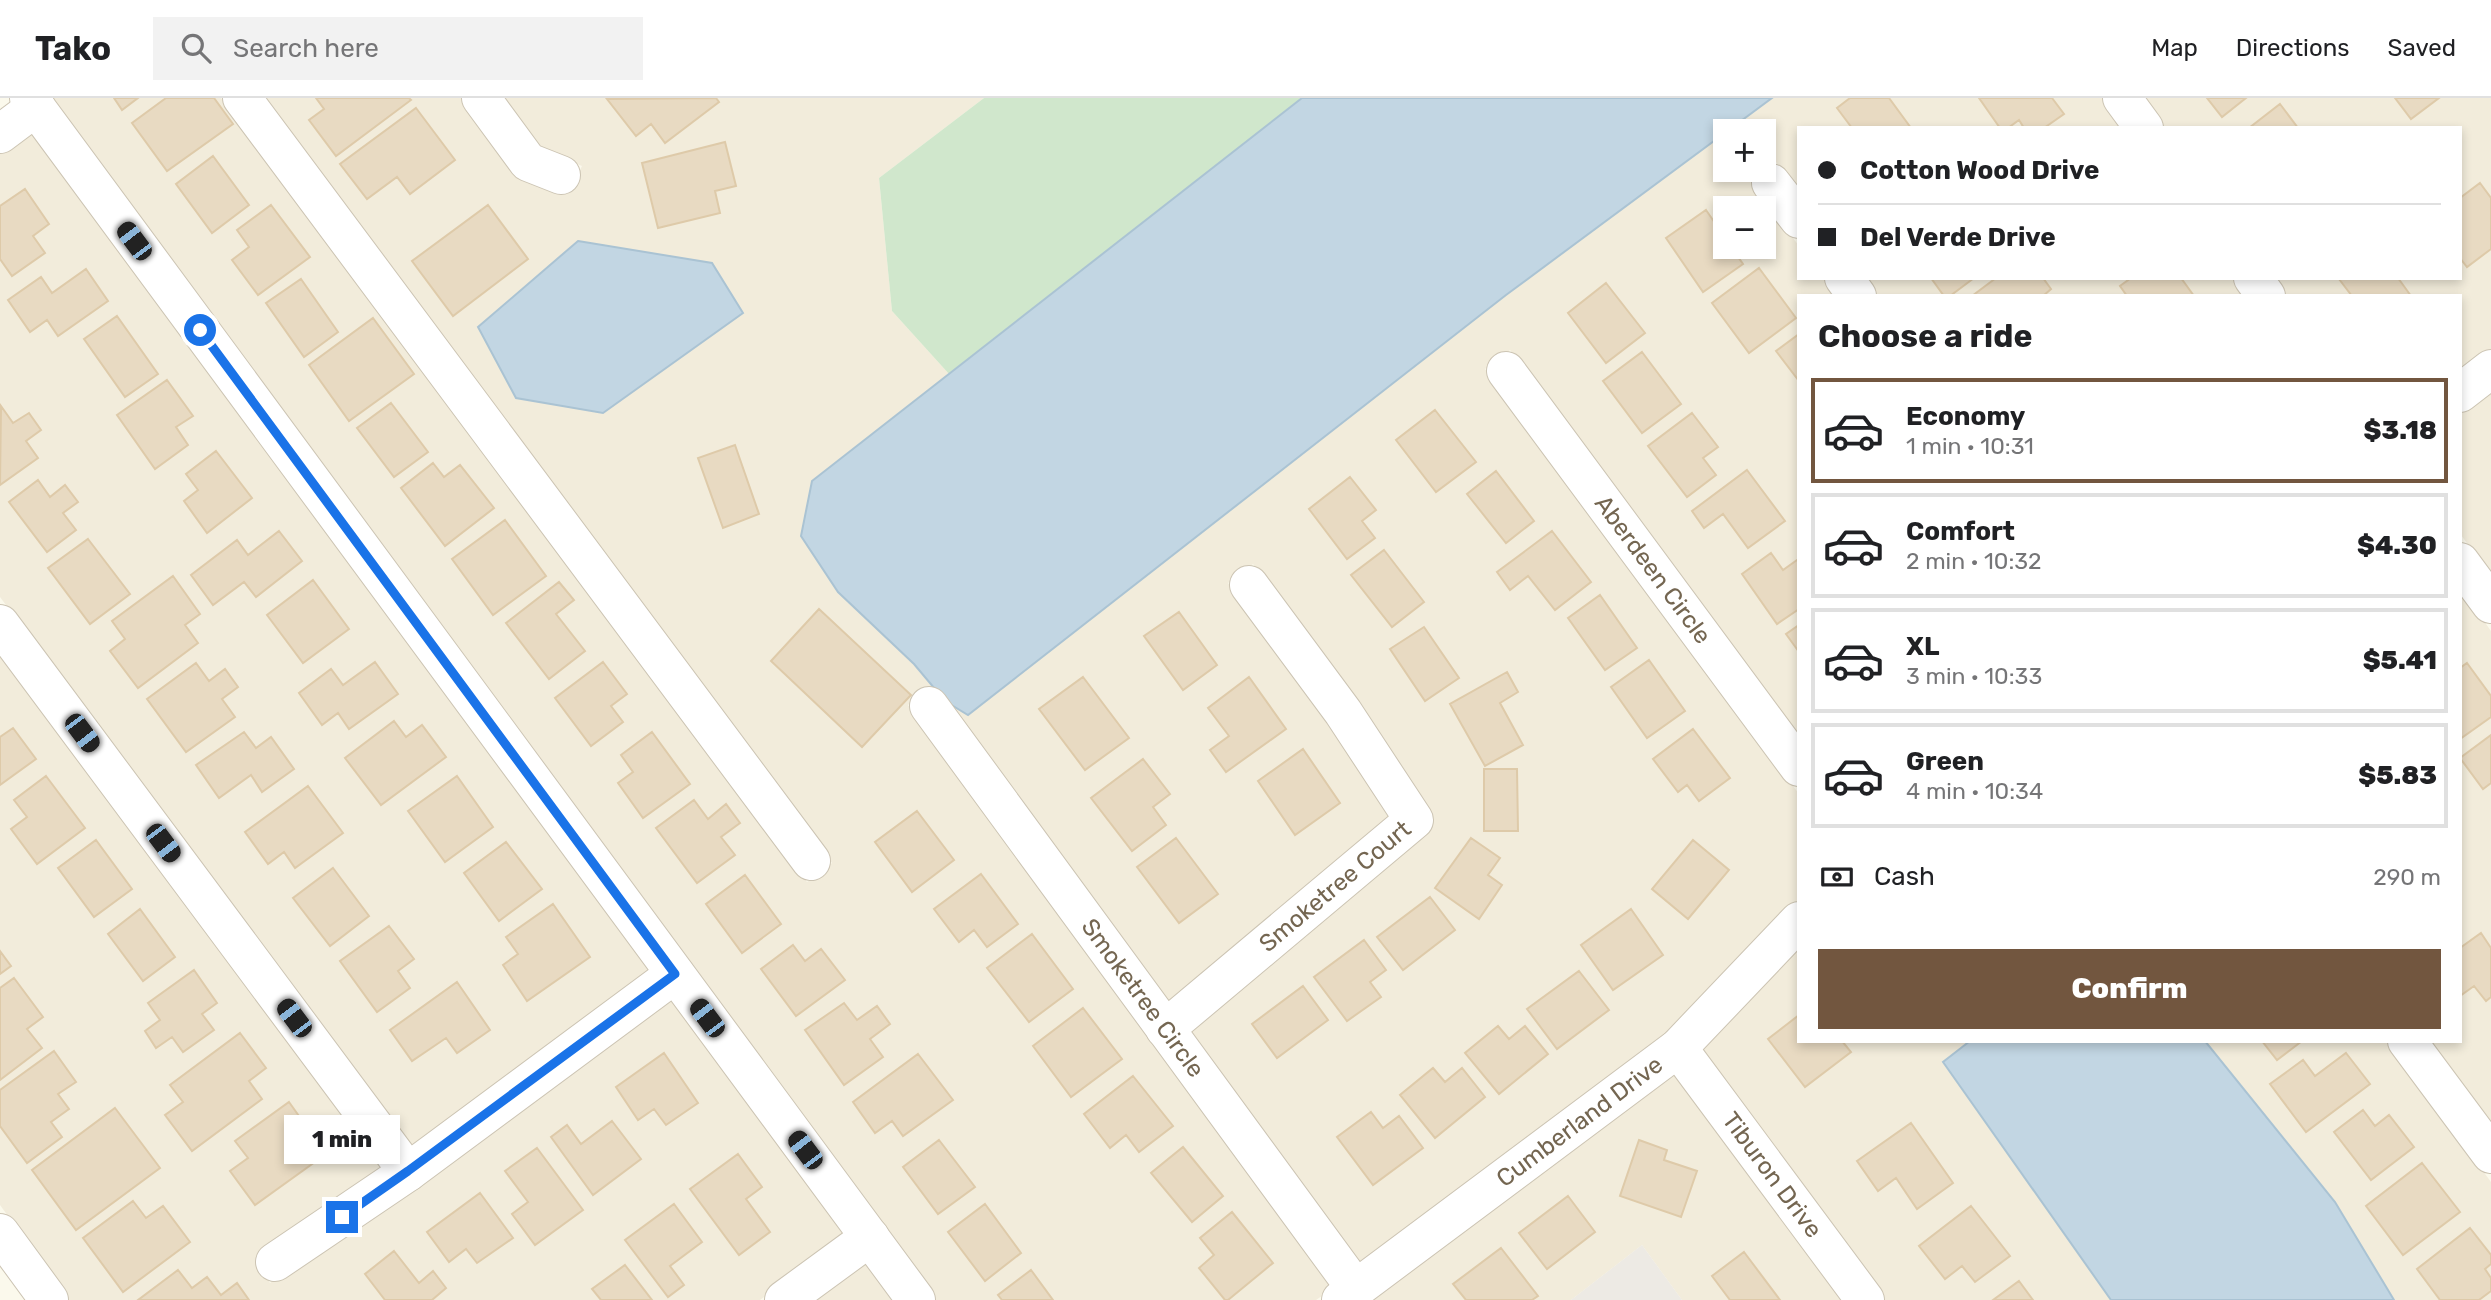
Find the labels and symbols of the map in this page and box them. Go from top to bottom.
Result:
car [113,218,156,264]
route start [184,314,216,346]
street label: Aberdeen Circle [1589,490,1717,649]
car [61,710,104,756]
street label: Smoketree Court [1254,815,1416,958]
car [142,820,185,866]
street label: Smoketree Circle [1076,913,1210,1083]
car [273,995,316,1041]
car [686,995,729,1041]
street label: Cumberland Drive [1491,1050,1668,1193]
street label: Tiburon Drive [1716,1107,1828,1243]
callout: 1 min [284,1116,400,1164]
car [784,1127,827,1173]
route end [326,1201,358,1233]

